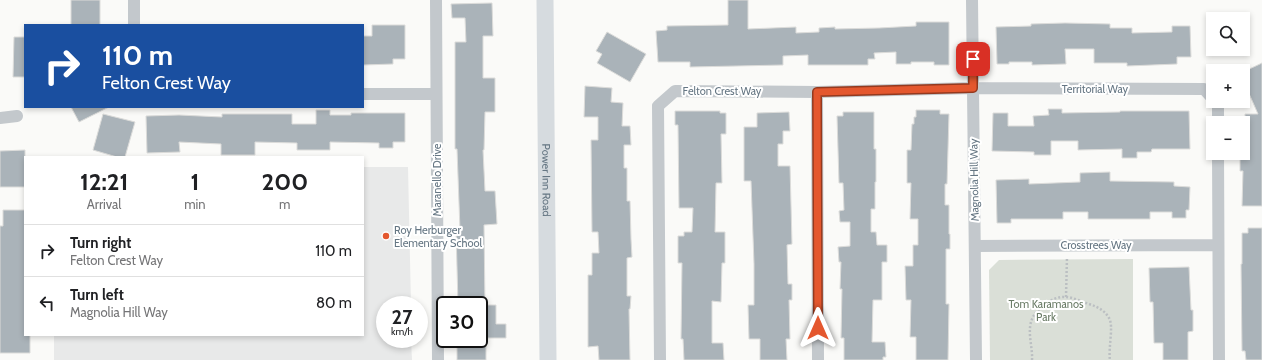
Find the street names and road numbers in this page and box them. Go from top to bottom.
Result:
street label: Territorial Way [1062,82,1129,96]
street label: Felton Crest Way [683,84,762,98]
street label: Magnolia Hill Way [966,138,982,221]
street label: Maranello Drive [430,143,444,216]
street label: Power Inn Road [539,143,554,217]
street label: Crosstrees Way [1060,238,1132,252]

